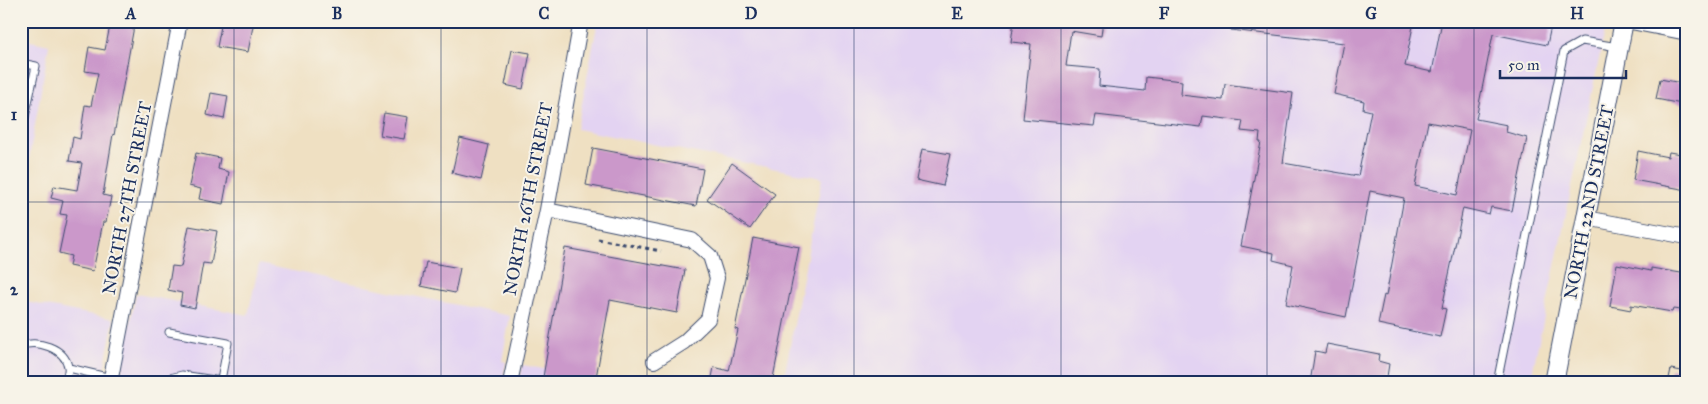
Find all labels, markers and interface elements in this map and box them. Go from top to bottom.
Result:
text: A [125,4,137,23]
text: B [332,4,342,23]
text: C [539,4,550,23]
text: D [745,4,758,23]
text: E [951,4,963,23]
text: F [1159,4,1170,23]
text: G [1365,4,1377,23]
text: H [1570,4,1584,23]
scale bar [1500,48,1627,80]
text: 50 m [1508,56,1540,74]
street label: NORTH 27TH STREET [97,100,157,296]
street label: NORTH 26TH STREET [498,101,558,297]
street label: NORTH 22ND STREET [1559,103,1619,301]
text: 1 [11,105,18,124]
text: 2 [10,280,19,299]

